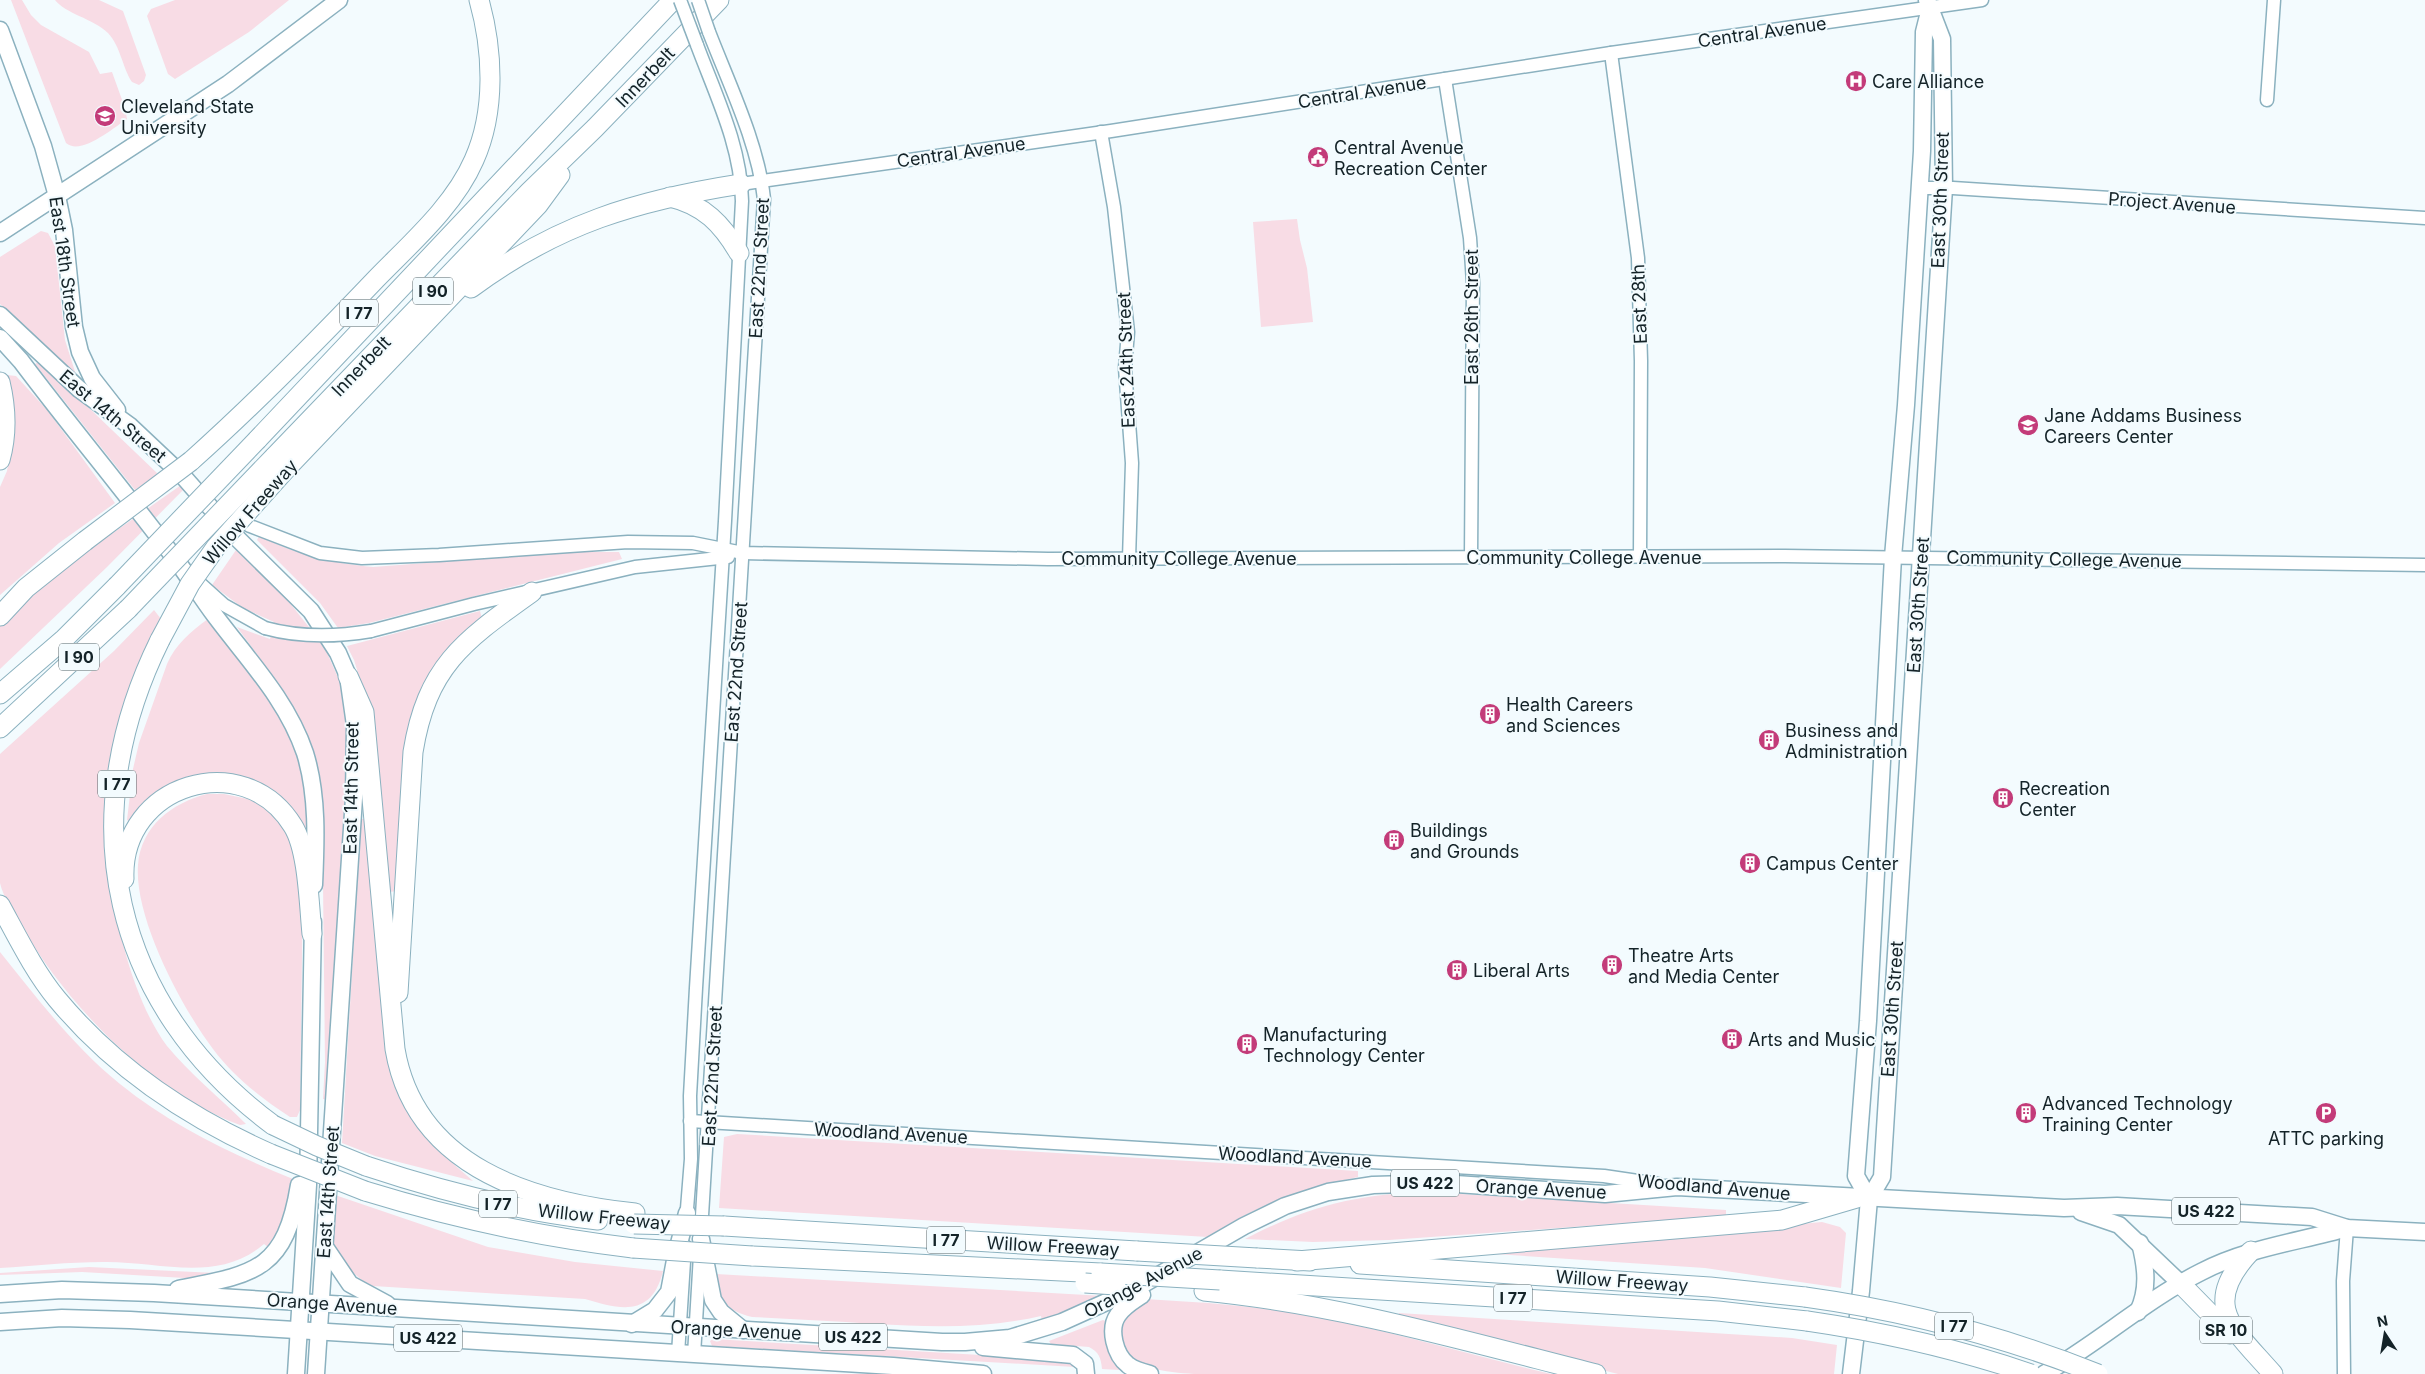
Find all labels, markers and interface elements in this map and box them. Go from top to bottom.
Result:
street label: Central Avenue [1696,13,1828,51]
street label: Innerbelt [611,42,679,112]
hospital icon: Care Alliance [1844,69,1868,93]
street label: Central Avenue [1296,71,1428,113]
place label: Care Alliance [1872,71,1984,92]
place label: Cleveland State University [121,96,254,138]
school or university icon: Cleveland State University [93,104,117,128]
street label: East 30th Street [1927,131,1953,269]
street label: Central Avenue [895,133,1027,171]
place label: Central Avenue Recreation Center [1334,137,1488,179]
public building icon: Central Avenue Recreation Center [1306,145,1330,169]
street label: Project Avenue [2107,188,2237,218]
street label: East 18th Street [45,195,85,329]
street label: East 22nd Street [745,197,773,339]
street label: East 26th Street [1461,249,1482,385]
street label: East 28th [1627,264,1651,344]
road number: I 90 [413,278,453,304]
street label: East 24th Street [1113,292,1139,428]
road number: I 77 [340,300,378,326]
street label: Innerbelt [327,331,395,401]
street label: East 14th Street [55,365,171,467]
place label: Jane Addams Business Careers Center [2044,405,2242,447]
school or university icon: Jane Addams Business Careers Center [2016,413,2040,437]
street label: Willow Freeway [198,455,302,569]
street label: East 30th Street [1903,536,1933,674]
street label: Community College Avenue [1946,546,2182,572]
street label: Community College Avenue [1466,547,1702,568]
street label: Community College Avenue [1061,548,1297,569]
street label: East 22nd Street [721,601,751,743]
road number: I 90 [59,644,99,670]
place label: Health Careers and Sciences [1506,694,1633,736]
building icon: Health Careers and Sciences [1478,702,1502,726]
place label: Business and Administration [1785,720,1908,762]
street label: East 14th Street [339,721,363,855]
building icon: Business and Administration [1757,728,1781,752]
road number: I 77 [98,771,136,798]
place label: Recreation Center [2019,778,2110,820]
building icon: Recreation Center [1991,786,2015,810]
place label: Buildings and Grounds [1410,820,1519,862]
building icon: Buildings and Grounds [1382,828,1406,852]
building icon: Campus Center [1738,851,1762,875]
place label: Campus Center [1766,853,1899,874]
street label: East 30th Street [1877,940,1907,1078]
place label: Theatre Arts and Media Center [1628,945,1780,987]
building icon: Theatre Arts and Media Center [1600,953,1624,977]
building icon: Liberal Arts [1445,958,1469,982]
place label: Liberal Arts [1473,960,1570,981]
street label: East 22nd Street [698,1005,726,1147]
place label: Manufacturing Technology Center [1263,1024,1425,1066]
building icon: Arts and Music [1720,1027,1744,1051]
place label: Arts and Music [1748,1029,1876,1050]
building icon: Manufacturing Technology Center [1235,1032,1259,1056]
place label: Advanced Technology Training Center [2042,1093,2233,1135]
building icon: Advanced Technology Training Center [2014,1101,2038,1125]
parking icon: ATTC parking [2314,1101,2338,1125]
street label: Woodland Avenue [814,1118,968,1148]
street label: East 14th Street [313,1125,343,1259]
place label: ATTC parking [2268,1128,2384,1149]
street label: Woodland Avenue [1218,1142,1372,1172]
road number: US 422 [1391,1170,1459,1196]
street label: Woodland Avenue [1636,1170,1792,1204]
street label: Orange Avenue [1475,1175,1607,1203]
road number: I 77 [479,1190,517,1218]
road number: US 422 [2172,1198,2240,1224]
street label: Willow Freeway [537,1200,671,1234]
road number: I 77 [927,1226,965,1254]
street label: Willow Freeway [986,1232,1120,1260]
street label: Orange Avenue [1080,1242,1206,1322]
street label: Willow Freeway [1555,1266,1689,1296]
road number: I 77 [1494,1285,1532,1312]
street label: Orange Avenue [266,1289,398,1319]
north arrow [2360,1309,2410,1359]
text: N [2375,1311,2389,1330]
road number: I 77 [1935,1312,1973,1340]
street label: Orange Avenue [670,1316,802,1344]
road number: SR 10 [2200,1316,2252,1344]
road number: US 422 [819,1324,887,1350]
road number: US 422 [394,1325,462,1352]

